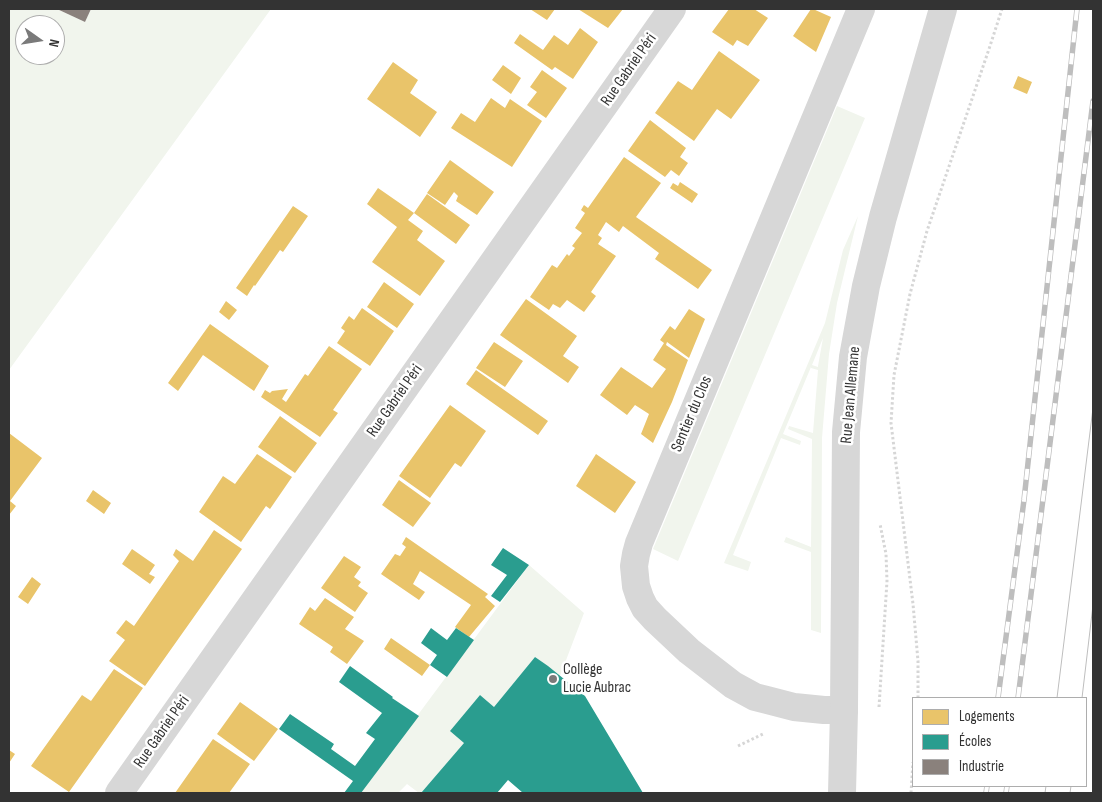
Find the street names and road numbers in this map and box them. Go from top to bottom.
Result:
street label: Rue Gabriel Péri [597,30,661,110]
street label: Rue Jean Allemane [837,346,865,444]
street label: Rue Gabriel Péri [363,361,427,441]
street label: Sentier du Clos [667,373,717,455]
street label: Rue Gabriel Péri [130,692,194,772]

